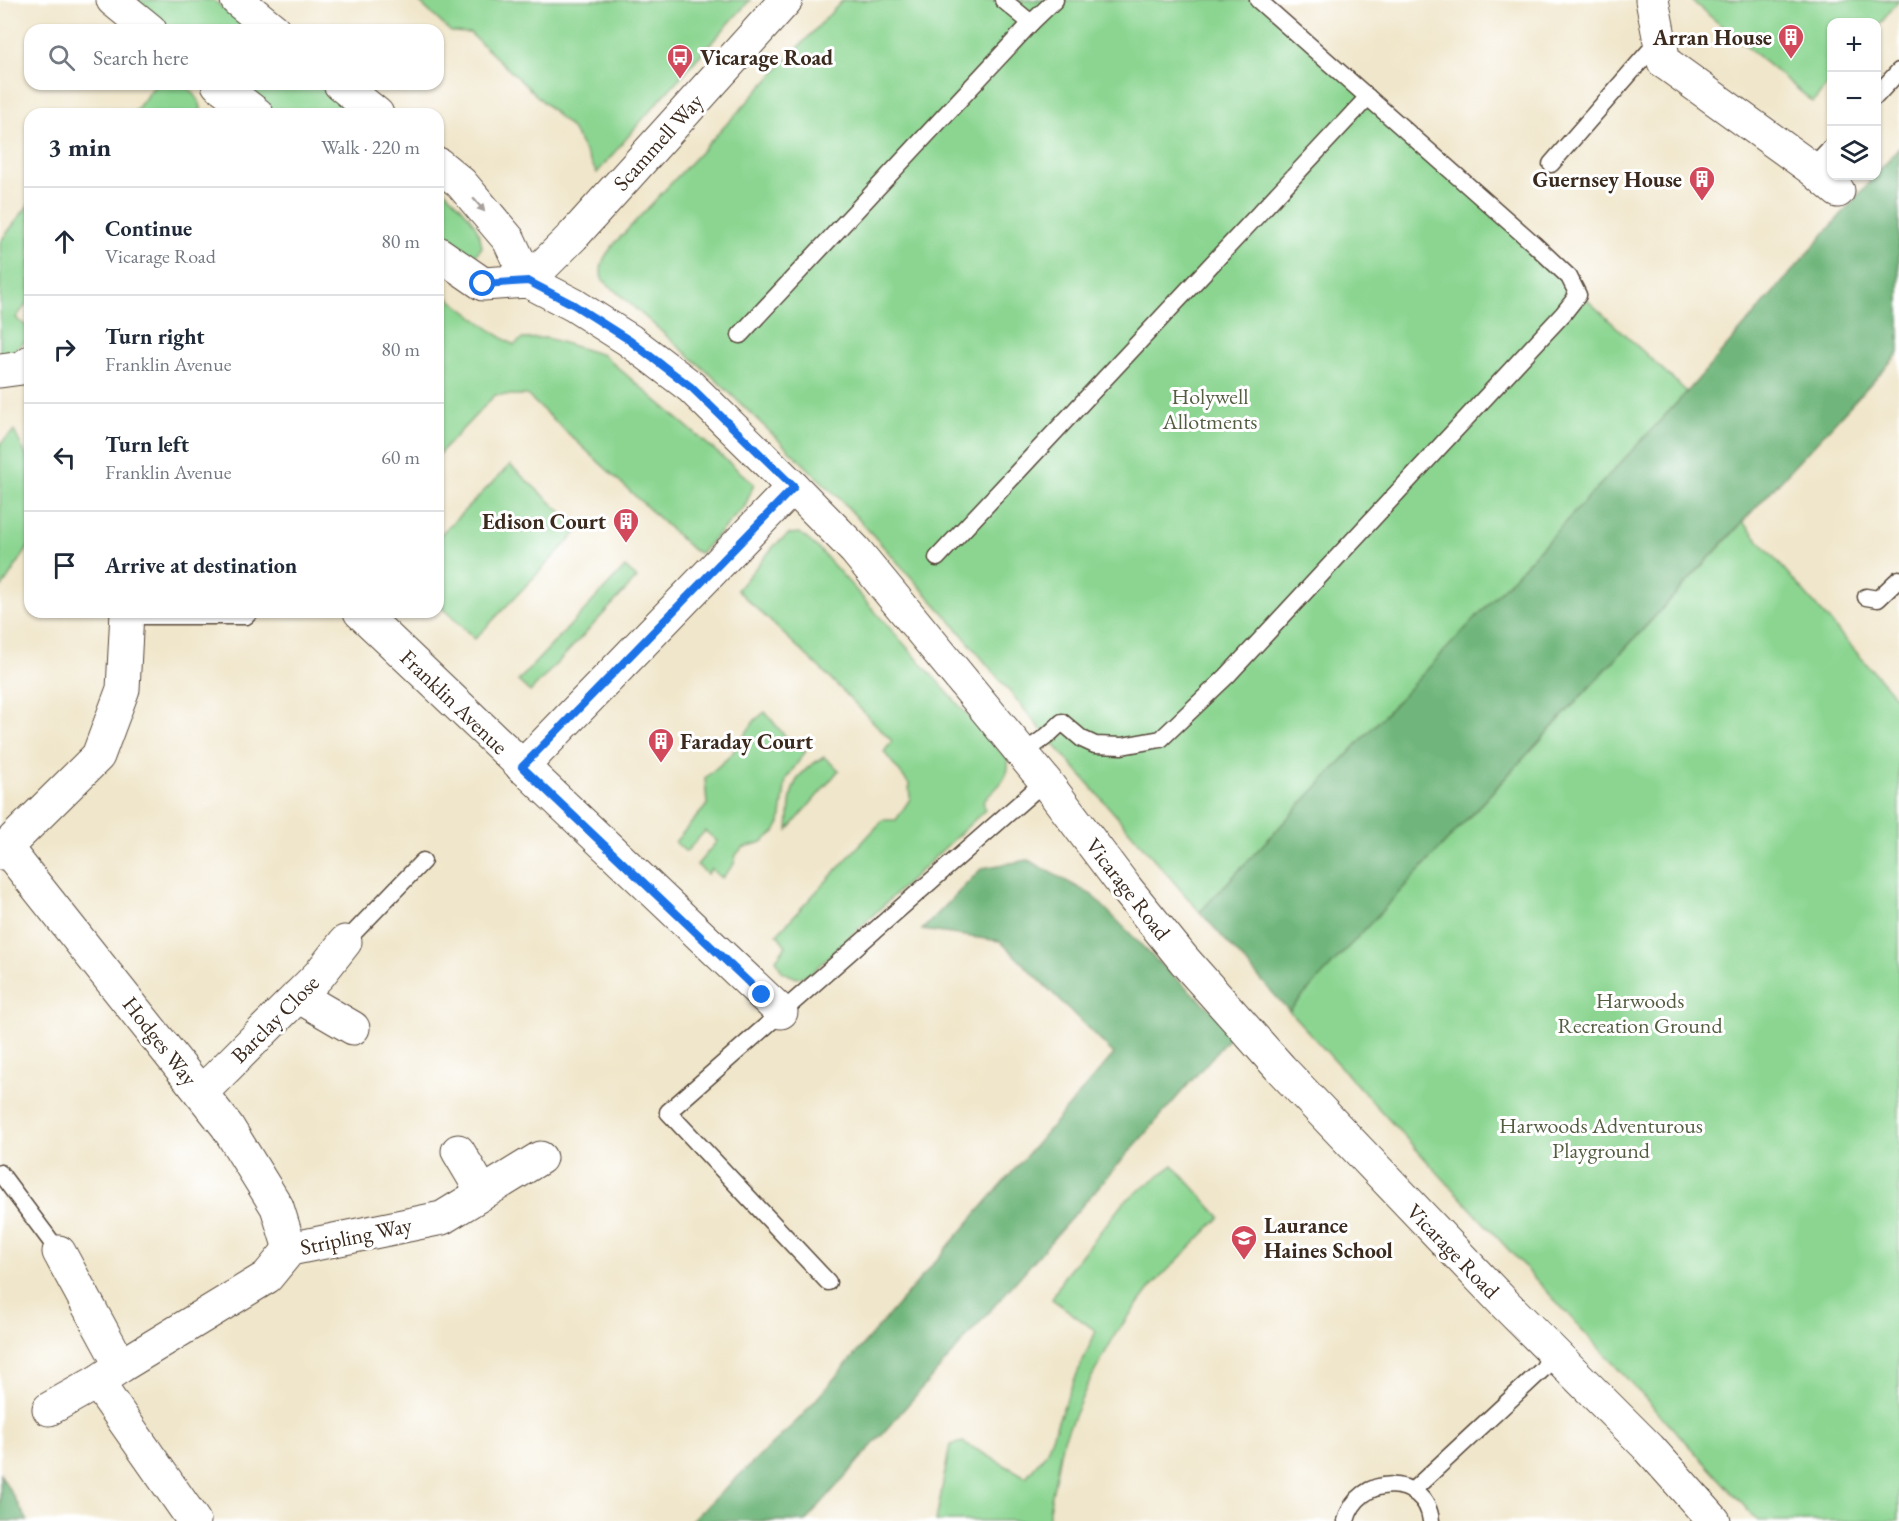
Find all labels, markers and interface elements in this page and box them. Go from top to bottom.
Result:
map controls [1827,18,1881,180]
button: + [1827,18,1881,72]
building icon: Arran House [1776,22,1806,60]
place label: Arran House [1652,23,1772,52]
search box [24,24,444,90]
icon: search [45,41,78,74]
bus stop icon: Vicarage Road [665,42,695,80]
text: Search here [93,43,188,72]
place label: Vicarage Road [700,43,833,72]
button: − [1827,72,1881,126]
street label: Scammell Way [607,87,710,197]
button: layers [1827,126,1881,180]
text: 3 min [48,130,111,164]
text: Walk · 220 m [321,134,420,160]
building icon: Guernsey House [1687,164,1717,202]
place label: Guernsey House [1533,165,1682,194]
one-way arrow [473,197,486,213]
text: Continue [105,214,192,243]
icon: ahead [48,225,81,258]
text: 80 m [381,228,420,254]
text: Vicarage Road [105,243,216,269]
route start [469,270,495,296]
text: Turn right [105,322,204,351]
icon: right [48,333,81,366]
text: 80 m [381,336,420,362]
text: Franklin Avenue [105,351,232,377]
park label: Holywell Allotments [1162,382,1257,436]
text: Turn left [105,430,189,459]
icon: left [48,441,81,474]
text: 60 m [381,444,420,470]
text: Franklin Avenue [105,459,232,485]
building icon: Edison Court [611,506,641,544]
place label: Edison Court [482,507,607,536]
icon: arrive [48,549,81,582]
text: Arrive at destination [105,551,297,580]
street label: Franklin Avenue [394,643,514,761]
building icon: Faraday Court [646,726,676,764]
place label: Faraday Court [680,727,814,756]
street label: Vicarage Road [1079,832,1177,947]
street label: Barclay Close [225,968,326,1069]
route end [748,981,774,1007]
park label: Harwoods Recreation Ground [1557,986,1723,1040]
street label: Hodges Way [116,990,204,1092]
park label: Harwoods Adventurous Playground [1499,1111,1703,1165]
street label: Vicarage Road [1400,1197,1506,1306]
street label: Stripling Way [298,1210,415,1262]
place label: Laurance Haines School [1264,1211,1393,1265]
school or university icon: Laurance Haines School [1229,1223,1259,1261]

